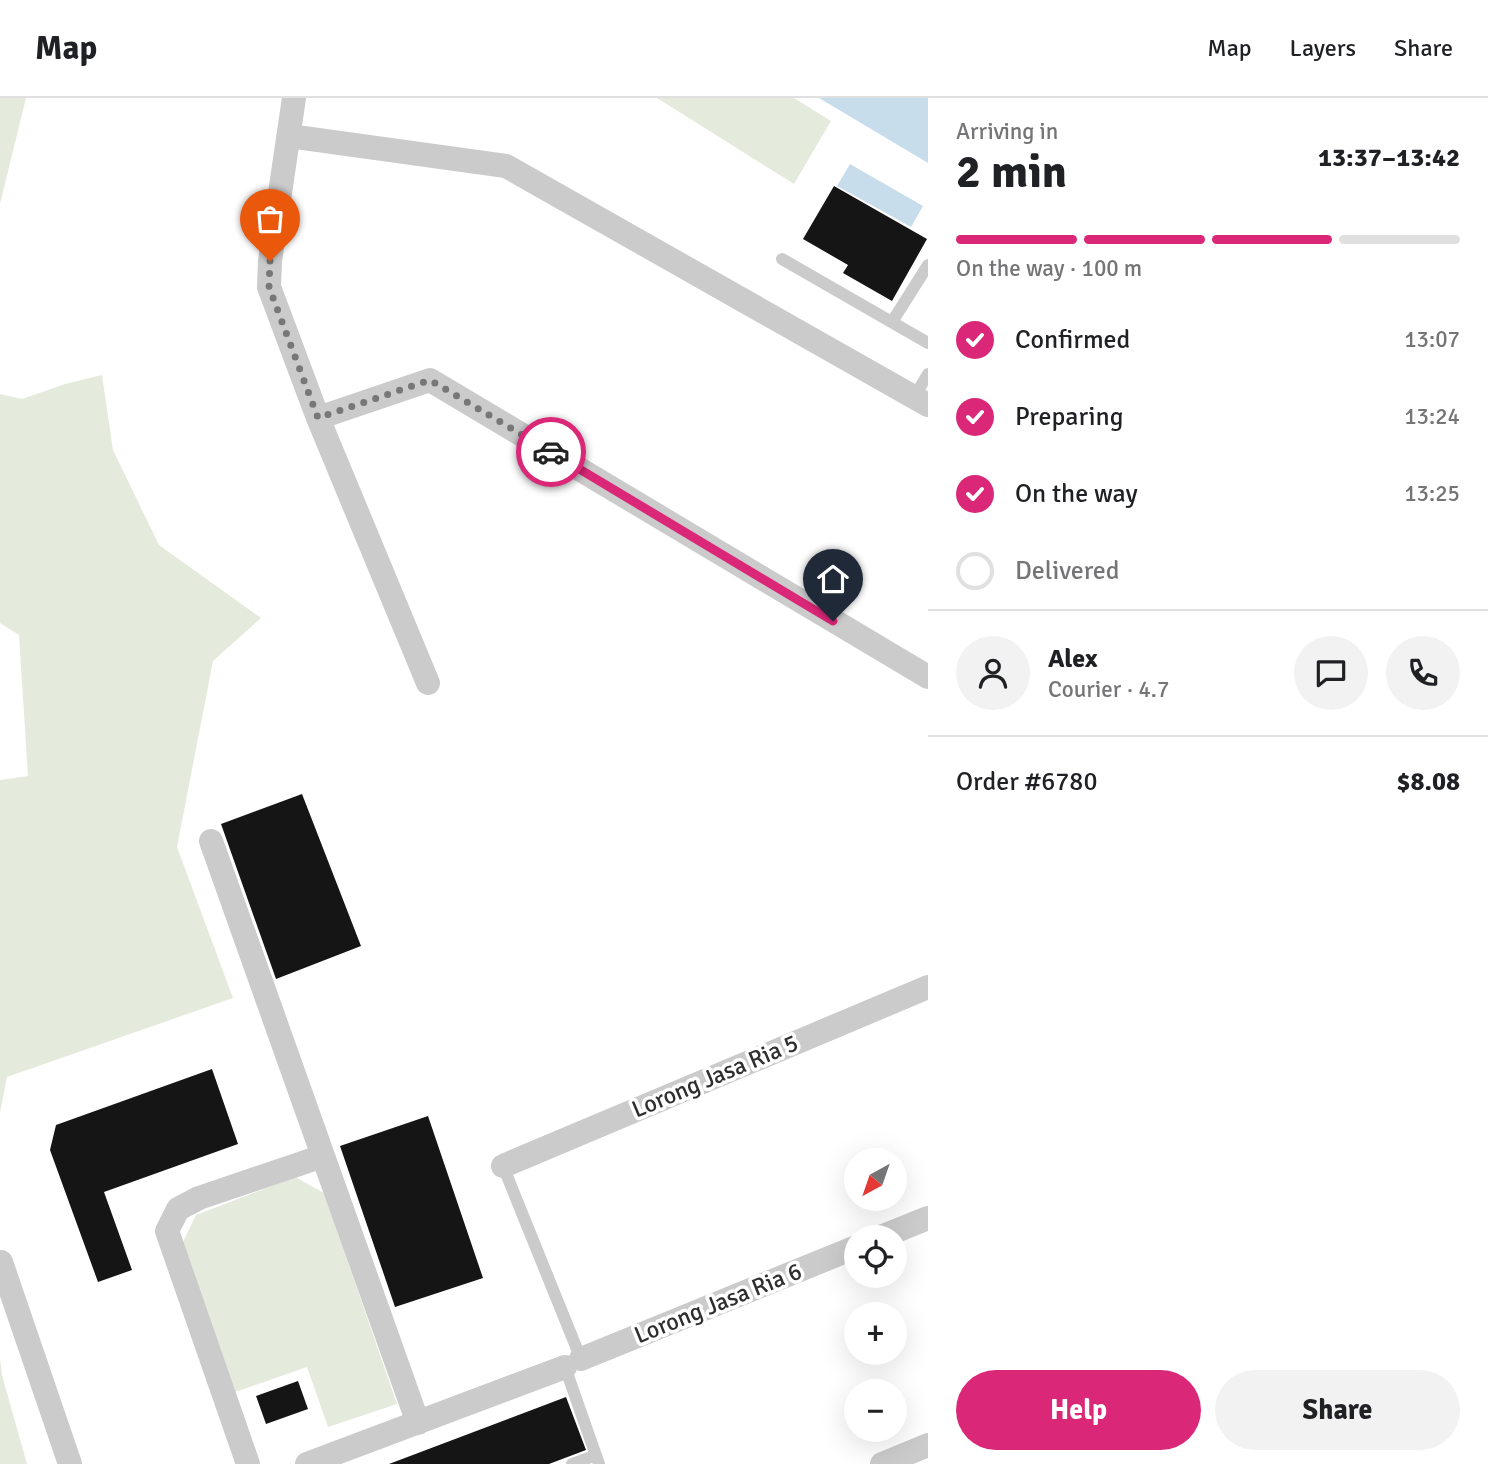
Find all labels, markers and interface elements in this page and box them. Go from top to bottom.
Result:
text: Map [35,28,97,69]
text: Map [1207,33,1252,63]
text: Layers [1290,33,1356,63]
text: Share [1394,33,1453,63]
text: Arriving in [956,117,1058,146]
text: 13:37–13:42 [1318,142,1460,174]
text: 2 min [956,144,1067,200]
pin [240,189,300,261]
icon: bag [251,200,289,238]
text: On the way · 100 m [956,254,1142,283]
icon: check [956,321,994,359]
text: Confirmed [1015,324,1130,356]
text: 13:07 [1404,325,1460,354]
icon: check [956,398,994,436]
text: Preparing [1015,401,1123,433]
text: 13:24 [1404,402,1460,431]
courier [516,417,586,487]
icon: car [532,433,570,471]
icon: check [956,475,994,513]
text: On the way [1015,478,1138,510]
text: 13:25 [1404,479,1460,508]
pin [803,549,863,621]
text: Delivered [1015,555,1120,587]
icon: home [814,560,852,598]
button: person [956,636,1030,710]
button: chat [1294,636,1368,710]
button: phone [1386,636,1460,710]
text: Alex [1048,643,1098,675]
text: Courier · 4.7 [1048,675,1169,704]
text: Order #6780 [956,766,1097,798]
text: $8.08 [1396,766,1460,798]
street label: Lorong Jasa Ria 5 [627,1027,803,1125]
north arrow [844,1148,906,1211]
map controls [844,1148,907,1442]
button: locate [844,1225,907,1288]
street label: Lorong Jasa Ria 6 [630,1256,806,1350]
button: + [844,1302,907,1365]
button: Help [956,1370,1201,1450]
button: Share [1215,1370,1460,1450]
button: − [844,1379,907,1442]

